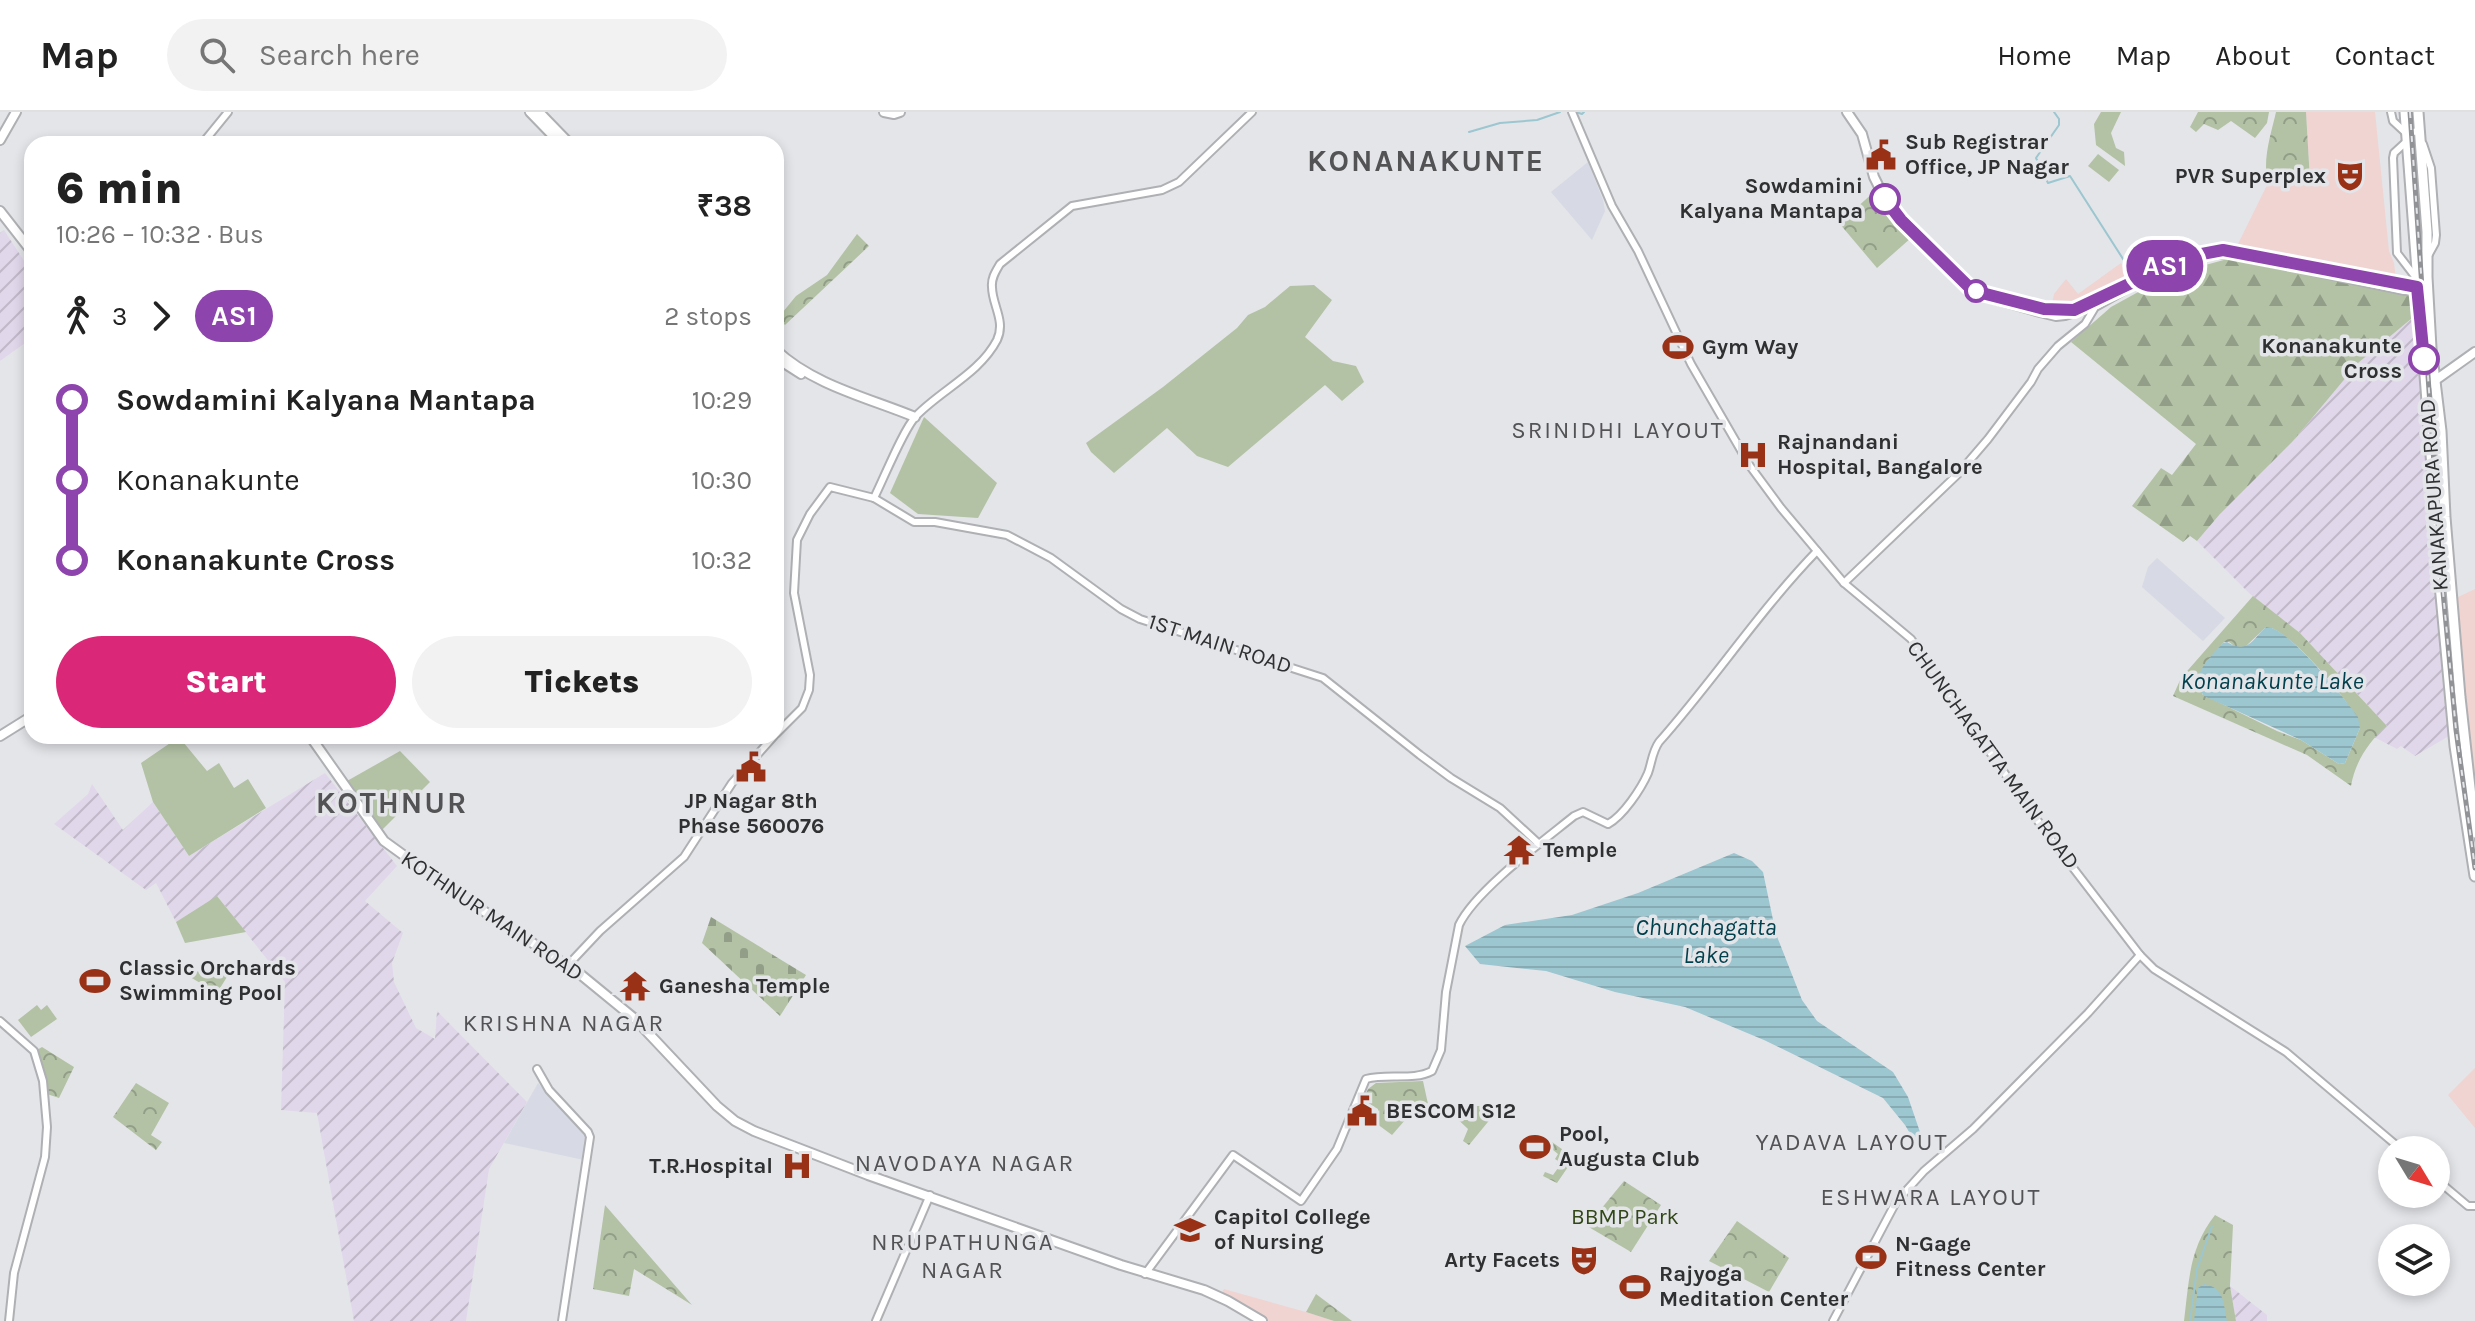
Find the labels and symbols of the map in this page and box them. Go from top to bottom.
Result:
place label: Sub Registrar Office, JP Nagar [1905,129,2069,180]
public building icon: Sub Registrar Office, JP Nagar [1864,138,1898,172]
district label: KONANAKUNTE [1307,143,1545,179]
theatre icon: PVR Superplex [2333,159,2367,193]
place label: PVR Superplex [2175,163,2326,189]
place label: Sowdamini Kalyana Mantapa [1679,173,1863,224]
marker: Sowdamini Kalyana Mantapa [1870,184,1900,214]
line badge: AS1 [2119,240,2211,292]
unlabelled marker [1965,280,1987,302]
sports icon: Gym Way [1661,330,1695,364]
place label: Konanakunte Cross [2261,333,2402,384]
place label: Gym Way [1702,334,1798,360]
marker: Konanakunte Cross [2409,344,2439,374]
street label: KANAKAPURA ROAD [2414,398,2454,592]
district label: SRINIDHI LAYOUT [1511,416,1725,444]
place label: Rajnandani Hospital, Bangalore [1777,429,1983,480]
hospital icon: Rajnandani Hospital, Bangalore [1736,438,1770,472]
street label: 1ST MAIN ROAD [1145,609,1295,679]
street label: CHUNCHAGATTA MAIN ROAD [1901,636,2085,874]
water label: Konanakunte Lake [2180,667,2364,695]
public building icon: JP Nagar 8th Phase 560076 [734,750,768,784]
district label: KOTHNUR [316,785,468,821]
place label: JP Nagar 8th Phase 560076 [678,788,824,839]
temple icon: Temple [1502,833,1536,867]
place label: Temple [1543,837,1617,863]
street label: KOTHNUR MAIN ROAD [396,845,588,987]
water label: Chunchagatta Lake [1635,913,1777,969]
place label: Classic Orchards Swimming Pool [119,955,296,1006]
sports icon: Classic Orchards Swimming Pool [78,964,112,998]
temple icon: Ganesha Temple [618,969,652,1003]
place label: Ganesha Temple [659,973,830,999]
district label: KRISHNA NAGAR [463,1009,665,1037]
public building icon: BESCOM S12 [1345,1094,1379,1128]
place label: BESCOM S12 [1386,1098,1516,1124]
place label: Pool, Augusta Club [1559,1121,1700,1172]
district label: YADAVA LAYOUT [1756,1128,1948,1156]
sports icon: Pool, Augusta Club [1518,1130,1552,1164]
north arrow [2378,1136,2450,1208]
hospital icon: T.R.Hospital [780,1149,814,1183]
district label: NAVODAYA NAGAR [855,1149,1075,1177]
place label: T.R.Hospital [649,1153,773,1179]
district label: ESHWARA LAYOUT [1820,1183,2042,1211]
place label: Capitol College of Nursing [1214,1204,1371,1255]
park label: BBMP Park [1571,1204,1679,1230]
school or university icon: Capitol College of Nursing [1173,1213,1207,1247]
district label: NRUPATHUNGA NAGAR [871,1228,1055,1284]
place label: N-Gage Fitness Center [1895,1231,2046,1282]
sports icon: N-Gage Fitness Center [1854,1240,1888,1274]
theatre icon: Arty Facets [1567,1243,1601,1277]
place label: Arty Facets [1444,1247,1560,1273]
place label: Rajyoga Meditation Center [1659,1261,1848,1312]
sports icon: Rajyoga Meditation Center [1618,1270,1652,1304]

